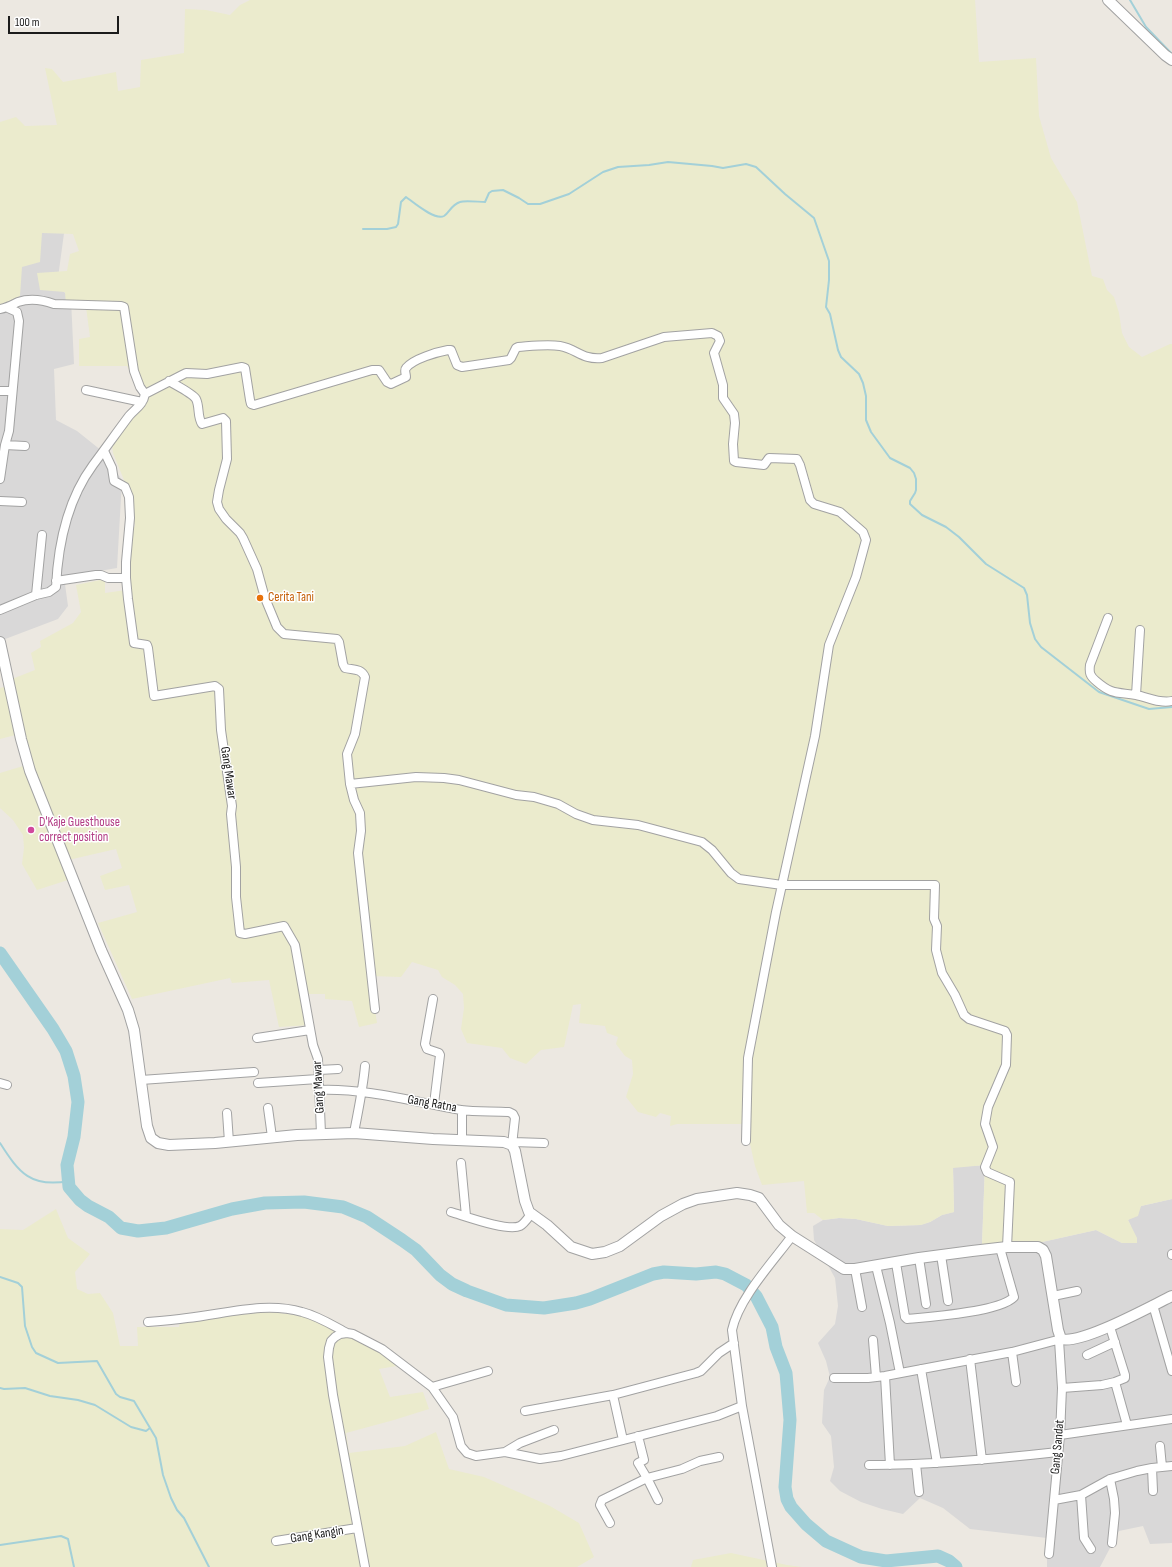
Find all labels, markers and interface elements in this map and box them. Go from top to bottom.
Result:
scale bar [10,8,121,34]
text: 100 m [15,15,40,30]
place label: Cerita Tani [268,590,314,606]
marker: Cerita Tani [255,593,265,603]
street label: Gang Mawar [217,746,239,800]
place label: D'Kaje Guesthouse correct position [39,815,120,846]
marker: D'Kaje Guesthouse correct position [26,825,36,835]
street label: Gang Mawar [310,1060,328,1114]
street label: Gang Ratna [406,1092,458,1116]
street label: Gang Sandat [1048,1419,1068,1475]
street label: Gang Kangin [289,1523,345,1547]

